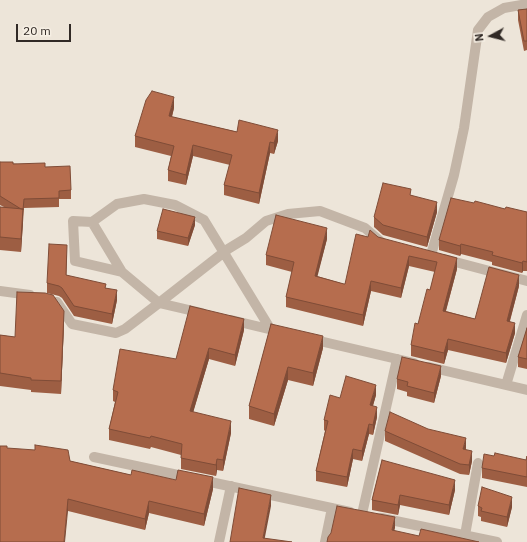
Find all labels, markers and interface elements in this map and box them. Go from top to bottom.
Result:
scale bar [18,16,73,42]
north arrow [471,16,511,56]
text: 20 m [23,23,51,38]
text: N [472,33,487,42]

